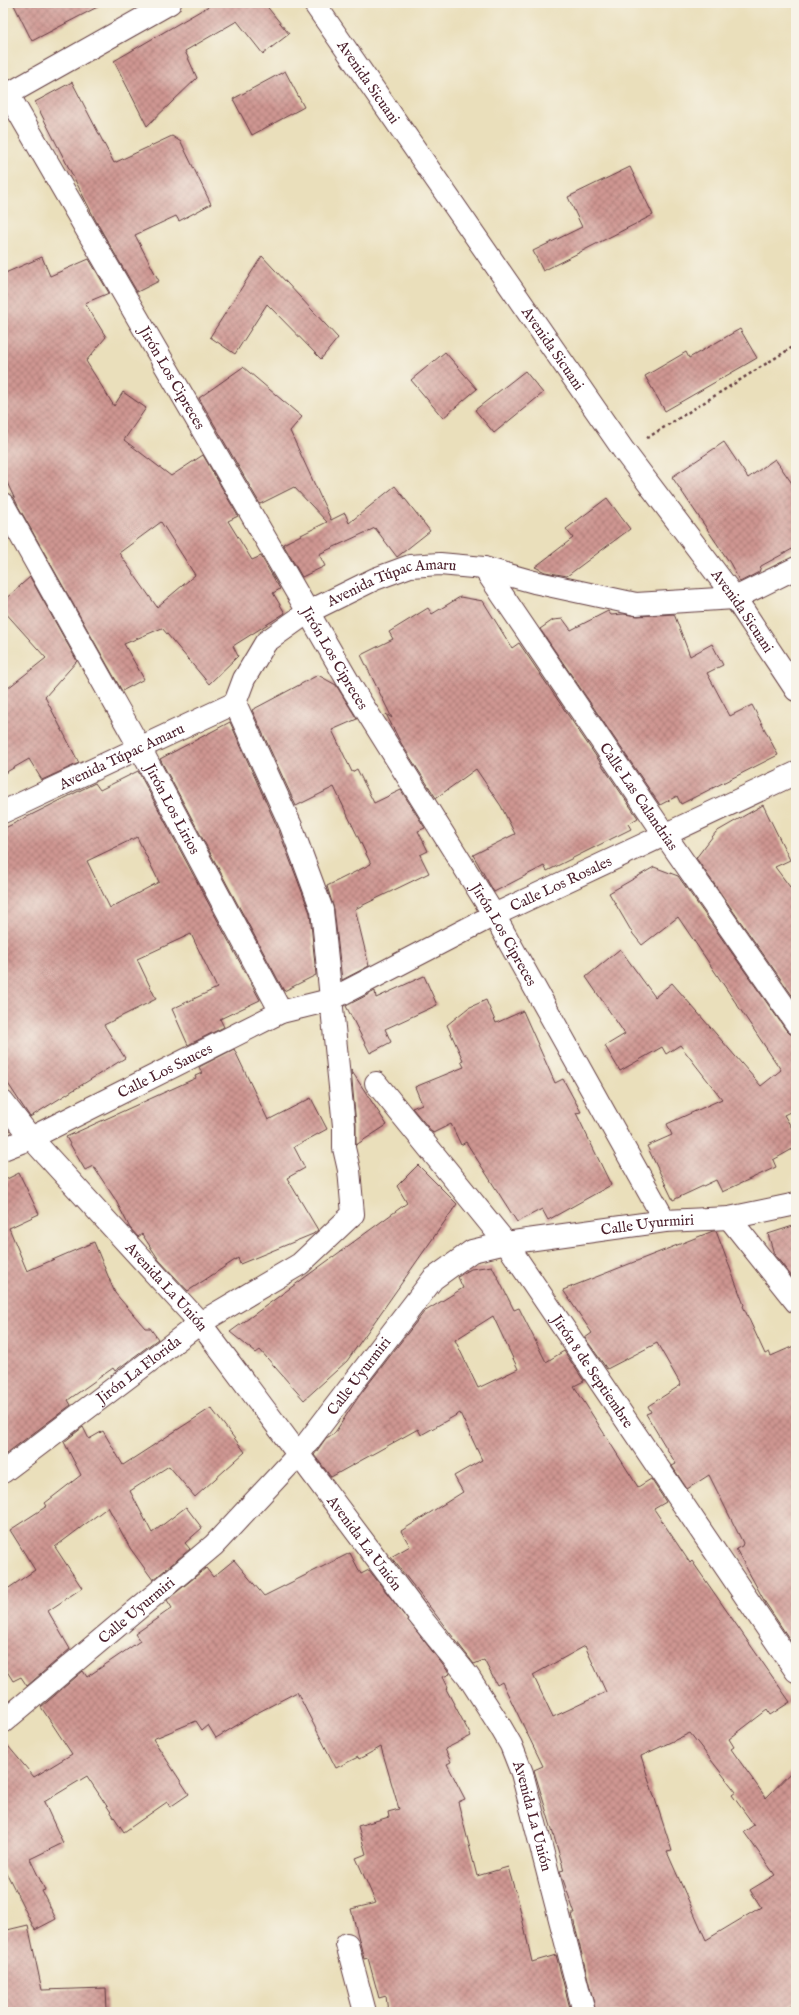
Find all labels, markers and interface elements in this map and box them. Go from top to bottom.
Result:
street label: Avenida Sicuani [332,36,404,128]
street label: Avenida Sicuani [516,302,588,394]
street label: Jirón Los Cipreces [134,321,209,433]
street label: Avenida Túpac Amaru [323,555,457,612]
street label: Avenida Sicuani [706,565,778,657]
street label: Jirón Los Cipreces [296,602,372,713]
street label: Avenida Túpac Amaru [55,719,188,795]
street label: Calle Las Calandrias [595,739,682,854]
street label: Jirón Los Lirios [139,759,204,858]
street label: Calle Los Rosales [507,852,615,916]
street label: Jirón Los Cipreces [465,878,541,990]
street label: Calle Los Sauces [115,1039,216,1103]
street label: Calle Uyurmiri [600,1211,695,1240]
street label: Avenida La Unión [120,1238,212,1335]
street label: Jirón 8 de Septiembre [546,1309,638,1432]
street label: Jirón La Florida [91,1332,185,1409]
street label: Calle Uyurmiri [323,1333,395,1419]
street label: Avenida La Unión [322,1491,406,1595]
street label: Calle Uyurmiri [95,1573,179,1648]
street label: Avenida La Unión [508,1757,556,1873]

